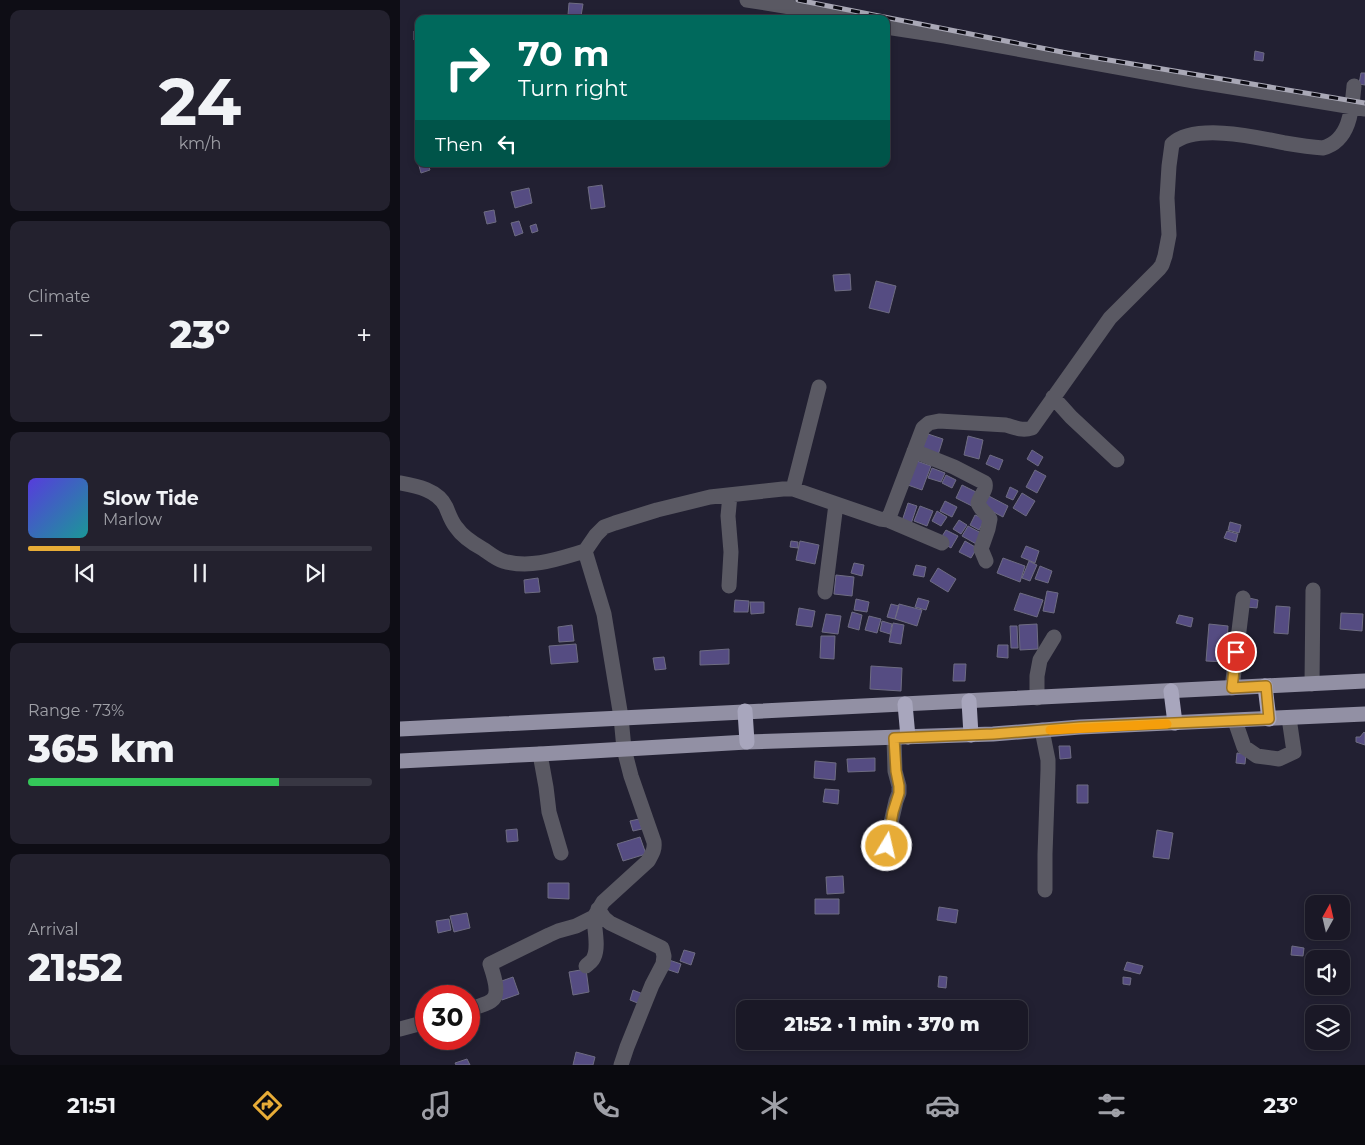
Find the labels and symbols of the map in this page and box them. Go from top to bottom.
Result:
pin [1215,631,1257,673]
position arrow [860,819,912,871]
north arrow [1305,895,1350,940]
speed limit sign: 30 [415,985,480,1050]

